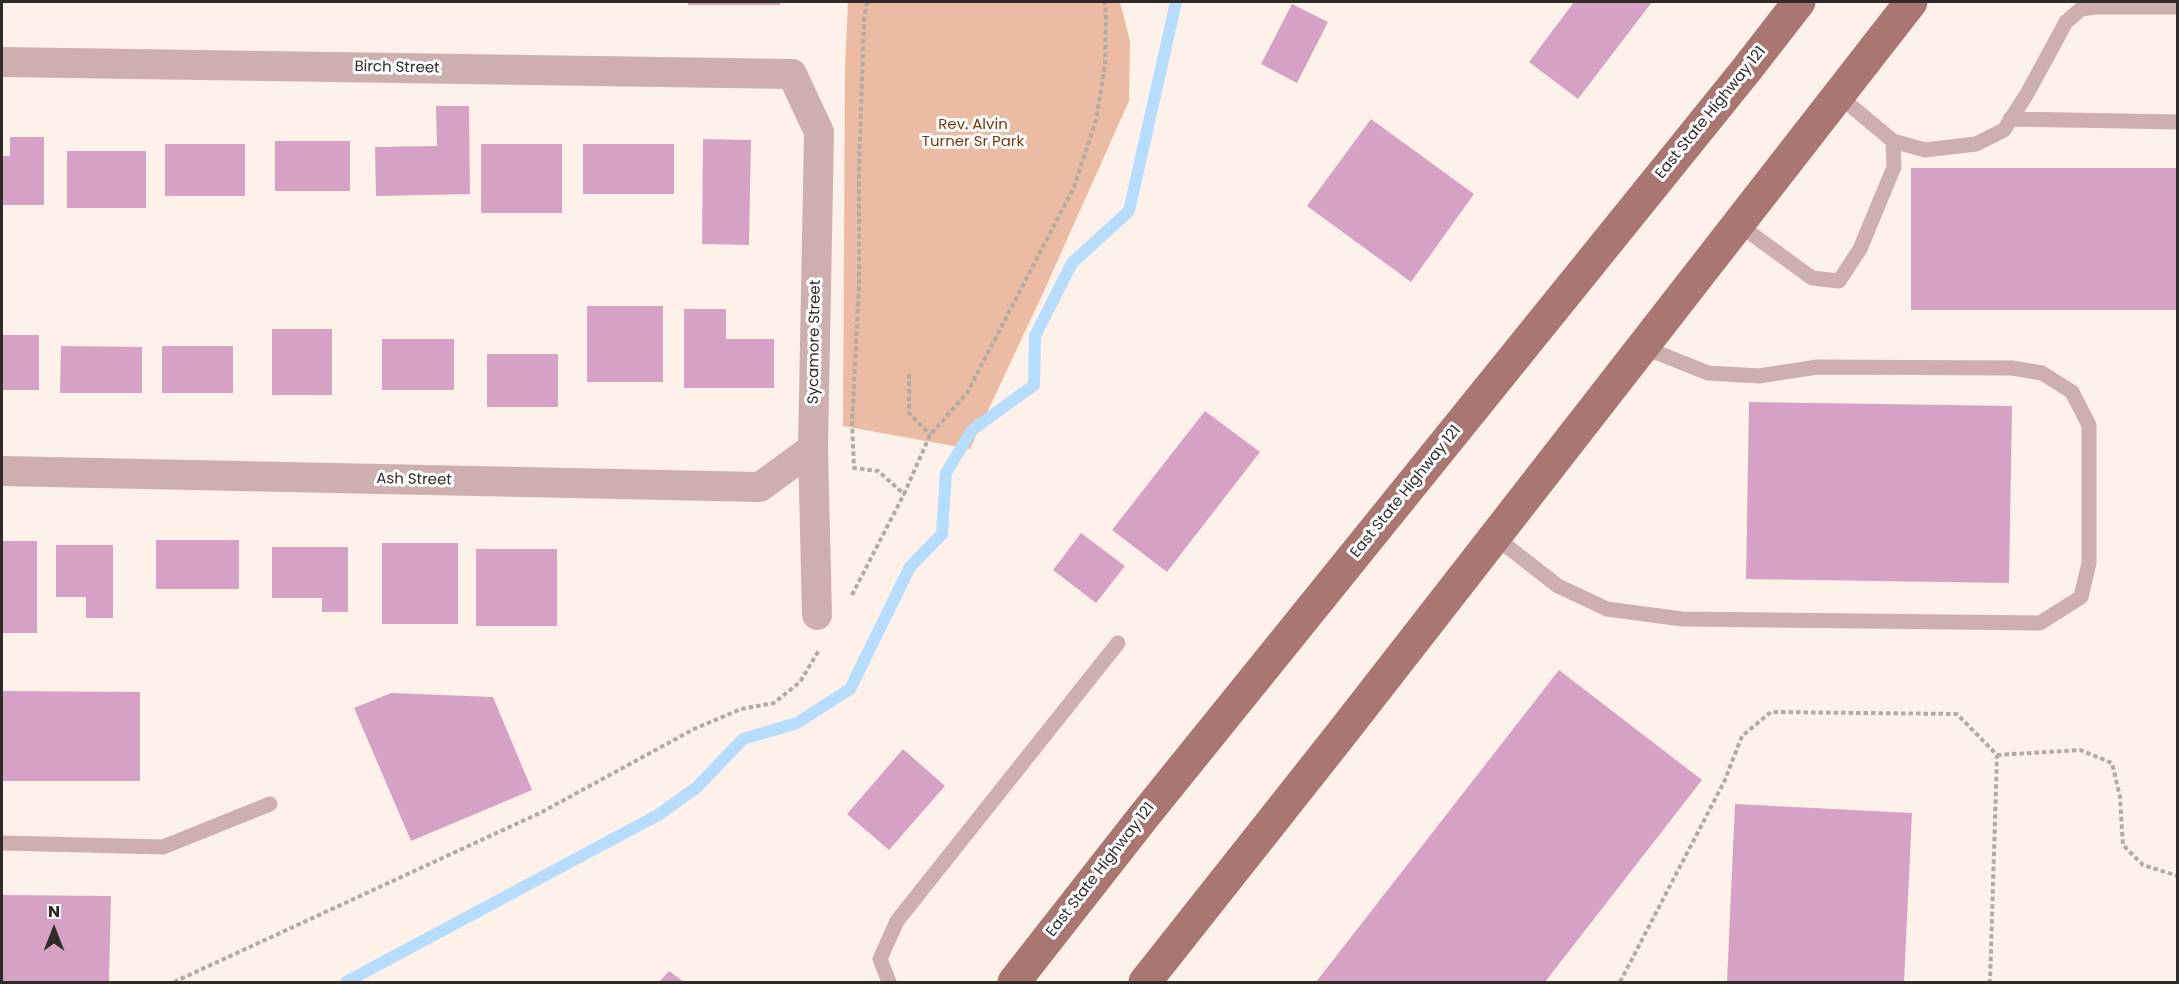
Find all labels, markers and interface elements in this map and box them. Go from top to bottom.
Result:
street label: East State Highway 121 [1652,43,1770,183]
street label: Birch Street [354,58,440,78]
park label: Rev. Alvin Turner Sr Park [922,116,1024,151]
street label: Sycamore Street [805,280,825,404]
street label: East State Highway 121 [1347,422,1465,562]
street label: Ash Street [376,470,452,490]
street label: East State Highway 121 [1043,799,1159,941]
north arrow [24,900,84,960]
text: N [48,900,60,923]

